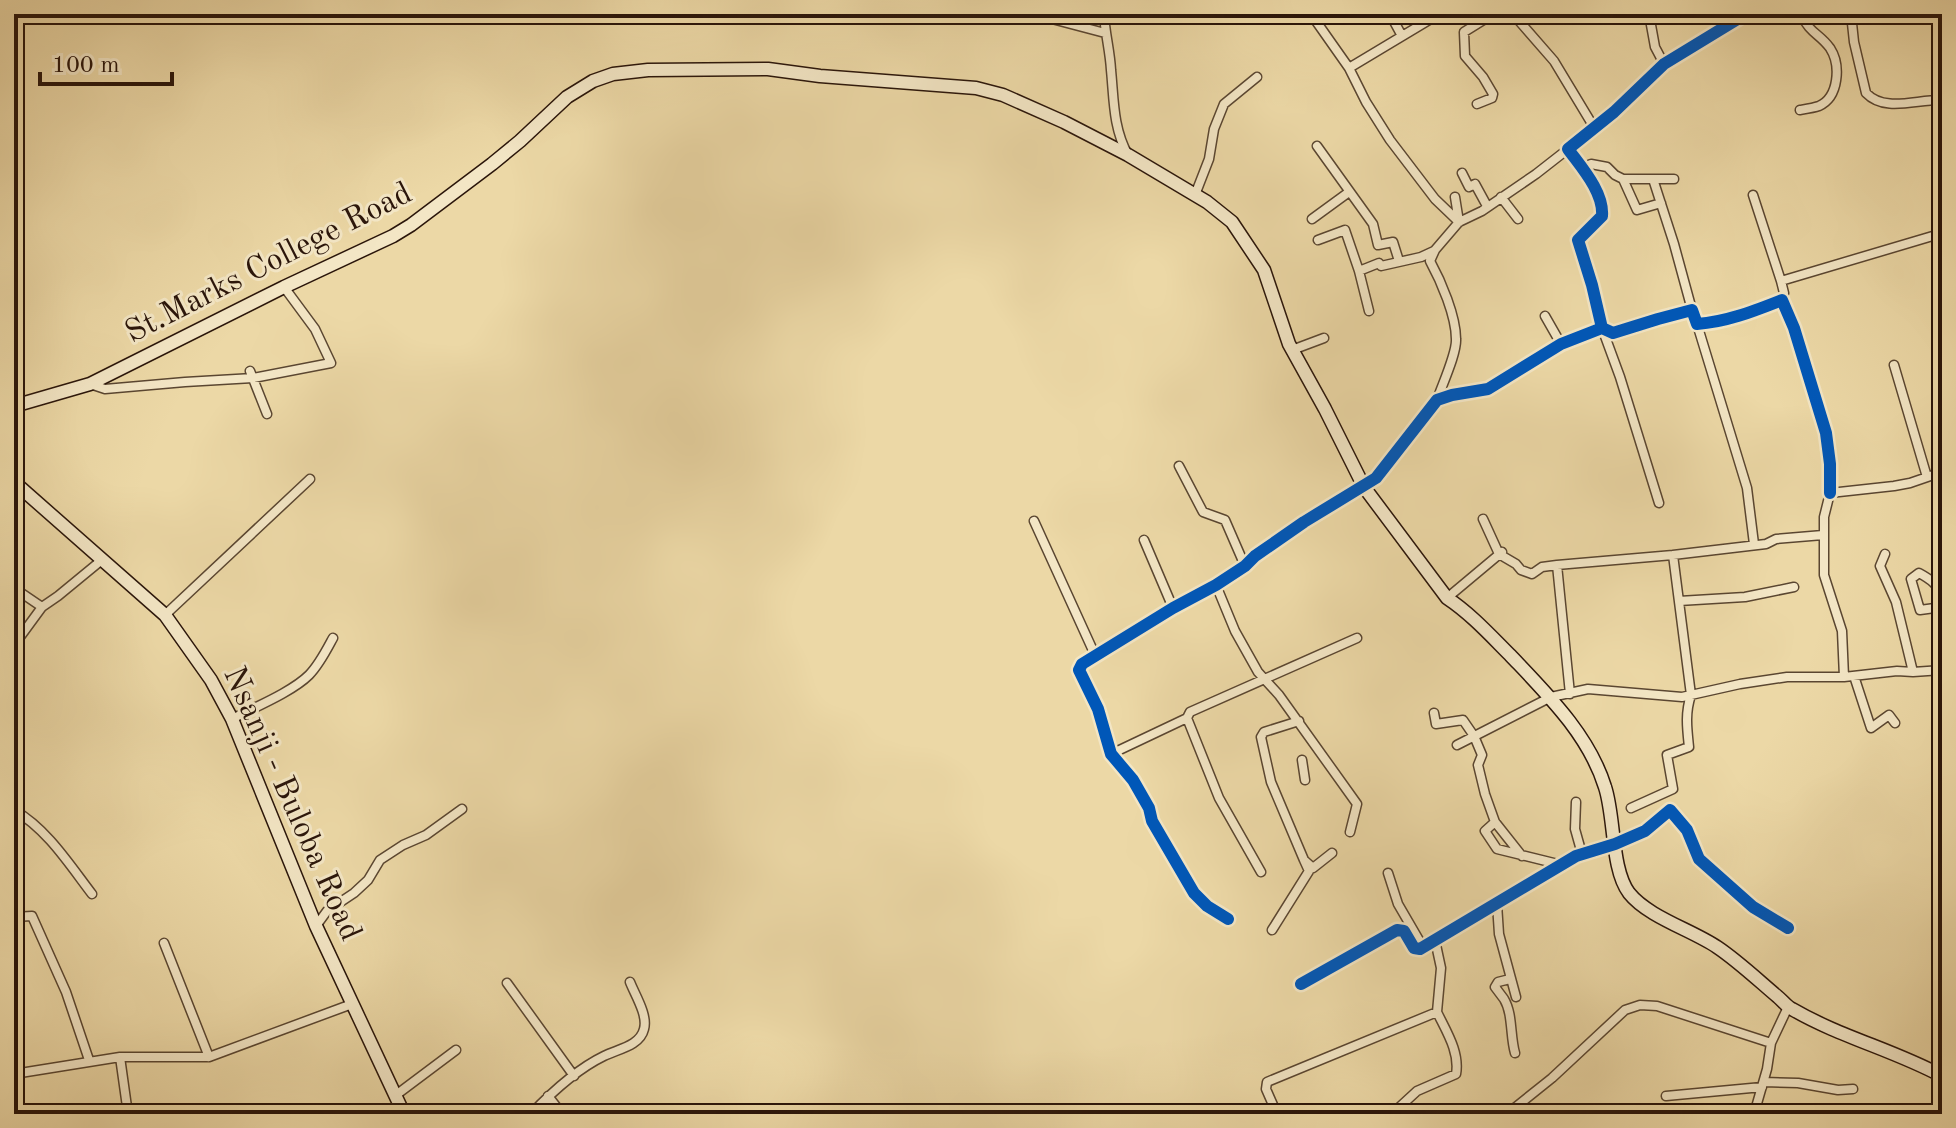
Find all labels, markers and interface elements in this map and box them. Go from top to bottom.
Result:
scale bar [40,36,172,86]
text: 100 m [52,54,120,78]
street label: St.Marks College Road [121,178,417,350]
street label: Nsanji - Buloba Road [216,662,366,946]

